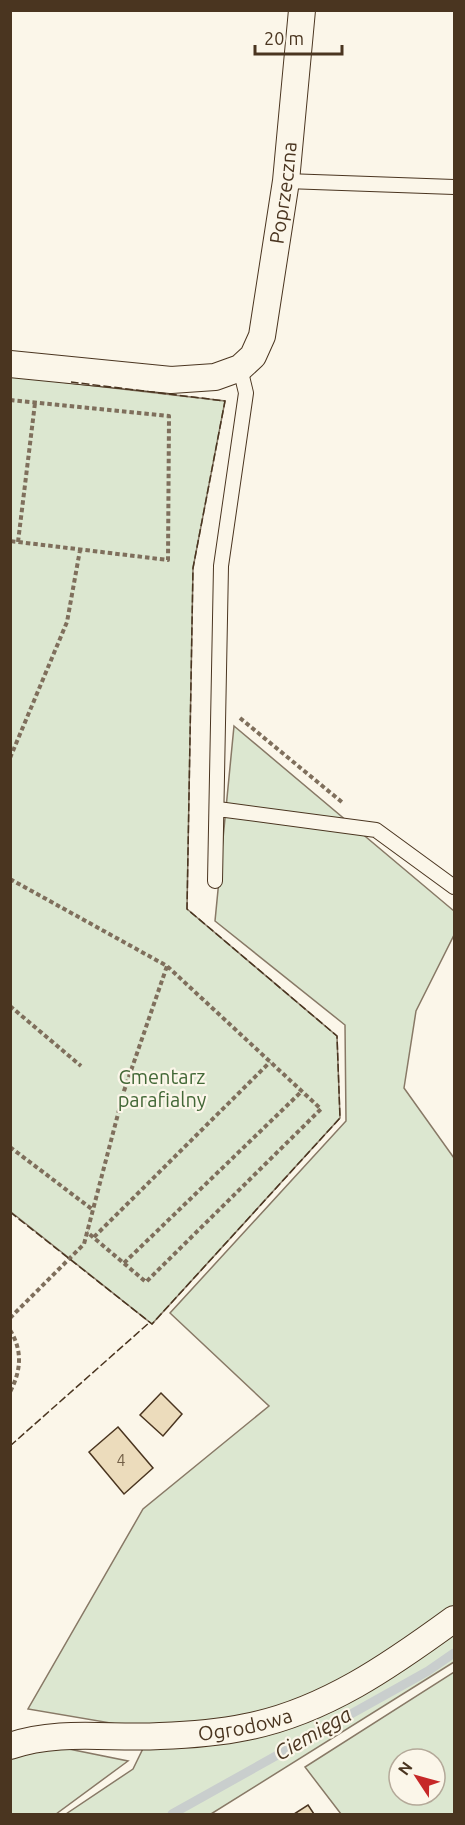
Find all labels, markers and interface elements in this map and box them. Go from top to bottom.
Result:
scale bar [255,18,342,56]
text: 20 m [264,28,304,48]
street label: Poprzeczna [264,140,301,245]
park label: Cmentarz parafialny [118,1065,207,1111]
house number: 4 [116,1451,126,1469]
water label: Ciemięga [270,1701,355,1765]
street label: Ogrodowa [197,1703,295,1745]
north arrow [387,1747,447,1807]
text: N [394,1758,416,1778]

